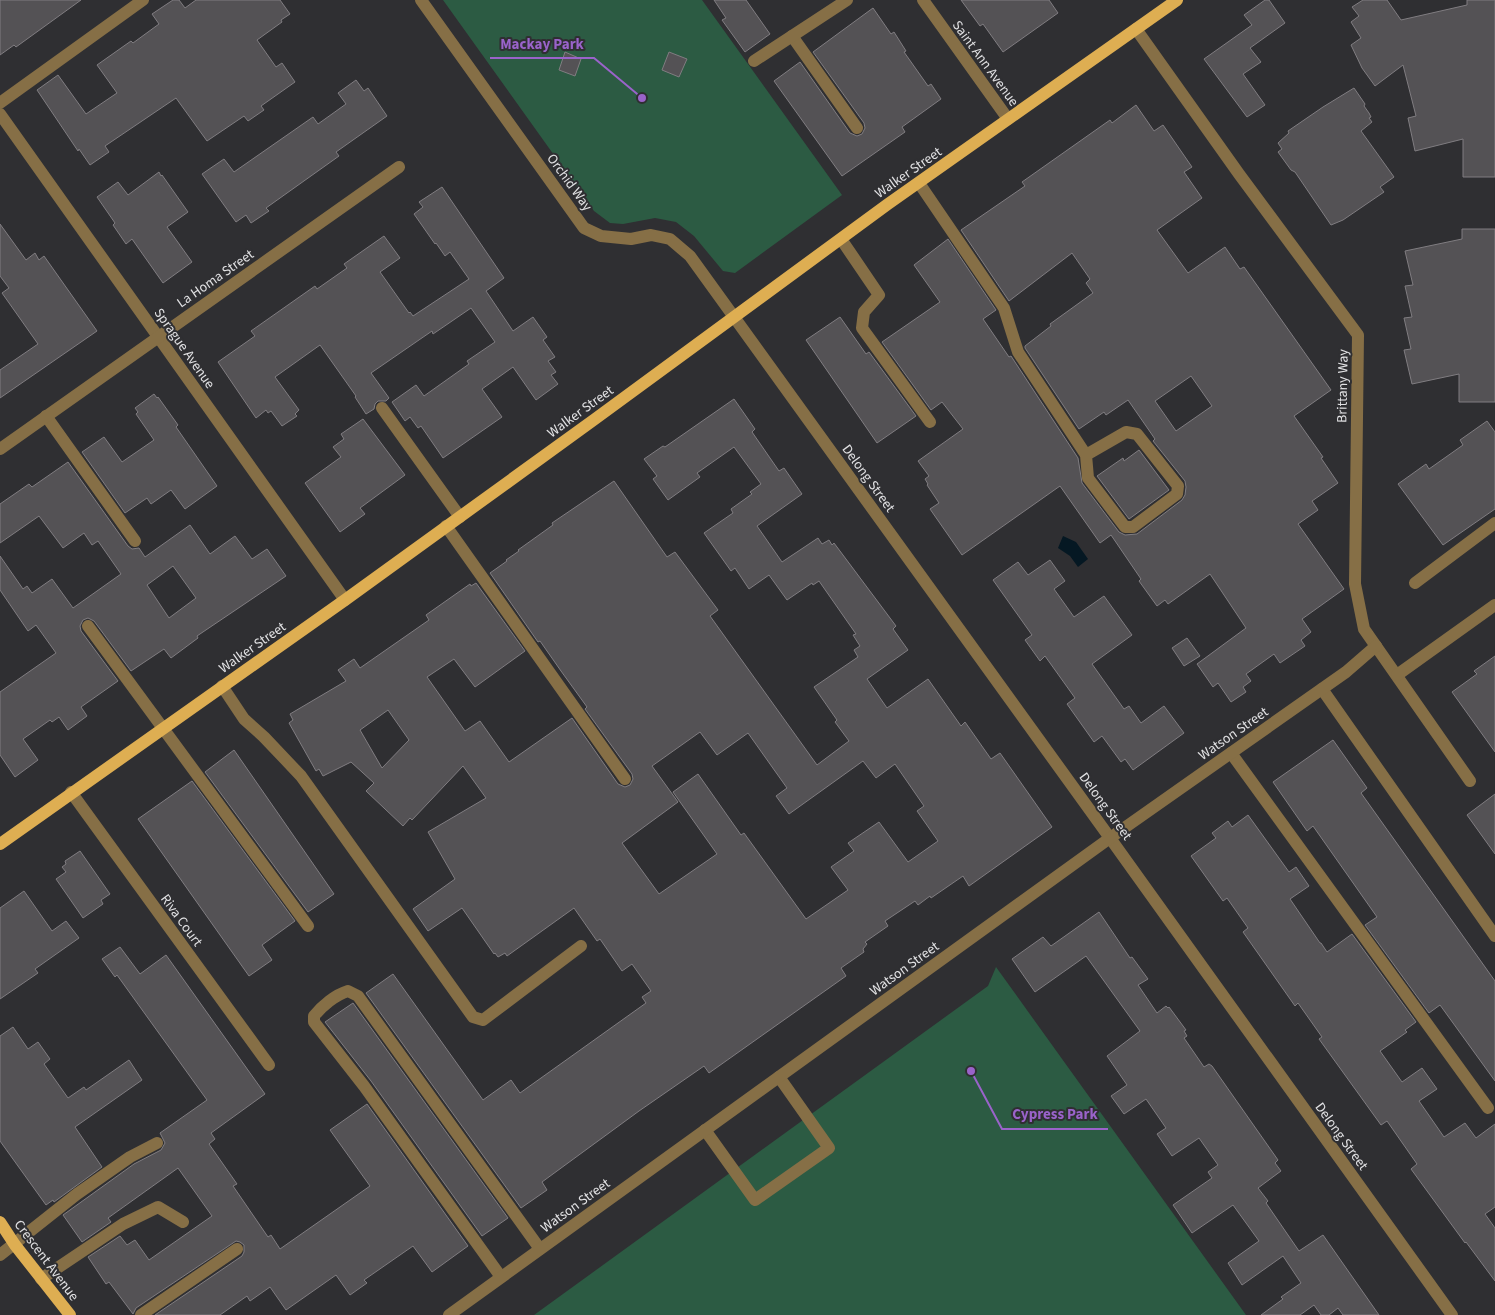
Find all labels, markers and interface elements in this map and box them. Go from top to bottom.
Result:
street label: Saint Ann Avenue [947,16,1023,111]
callout: Mackay Park [490,28,594,58]
text: Mackay Park [500,34,585,55]
street label: Walker Street [871,142,946,203]
street label: Orchid Way [542,150,597,216]
street label: La Homa Street [173,245,258,313]
street label: Sprague Avenue [149,304,219,393]
street label: Brittany Way [1332,348,1354,423]
street label: Walker Street [543,381,618,443]
street label: Delong Street [837,441,900,517]
street label: Walker Street [215,617,290,678]
street label: Watson Street [1195,702,1273,765]
street label: Delong Street [1074,769,1137,845]
street label: Riva Court [155,890,207,951]
street label: Watson Street [866,937,944,1001]
callout: Cypress Park [1002,1099,1108,1129]
street label: Delong Street [1310,1099,1373,1175]
text: Cypress Park [1012,1104,1098,1125]
street label: Watson Street [537,1174,615,1238]
street label: Crescent Avenue [9,1216,83,1305]

